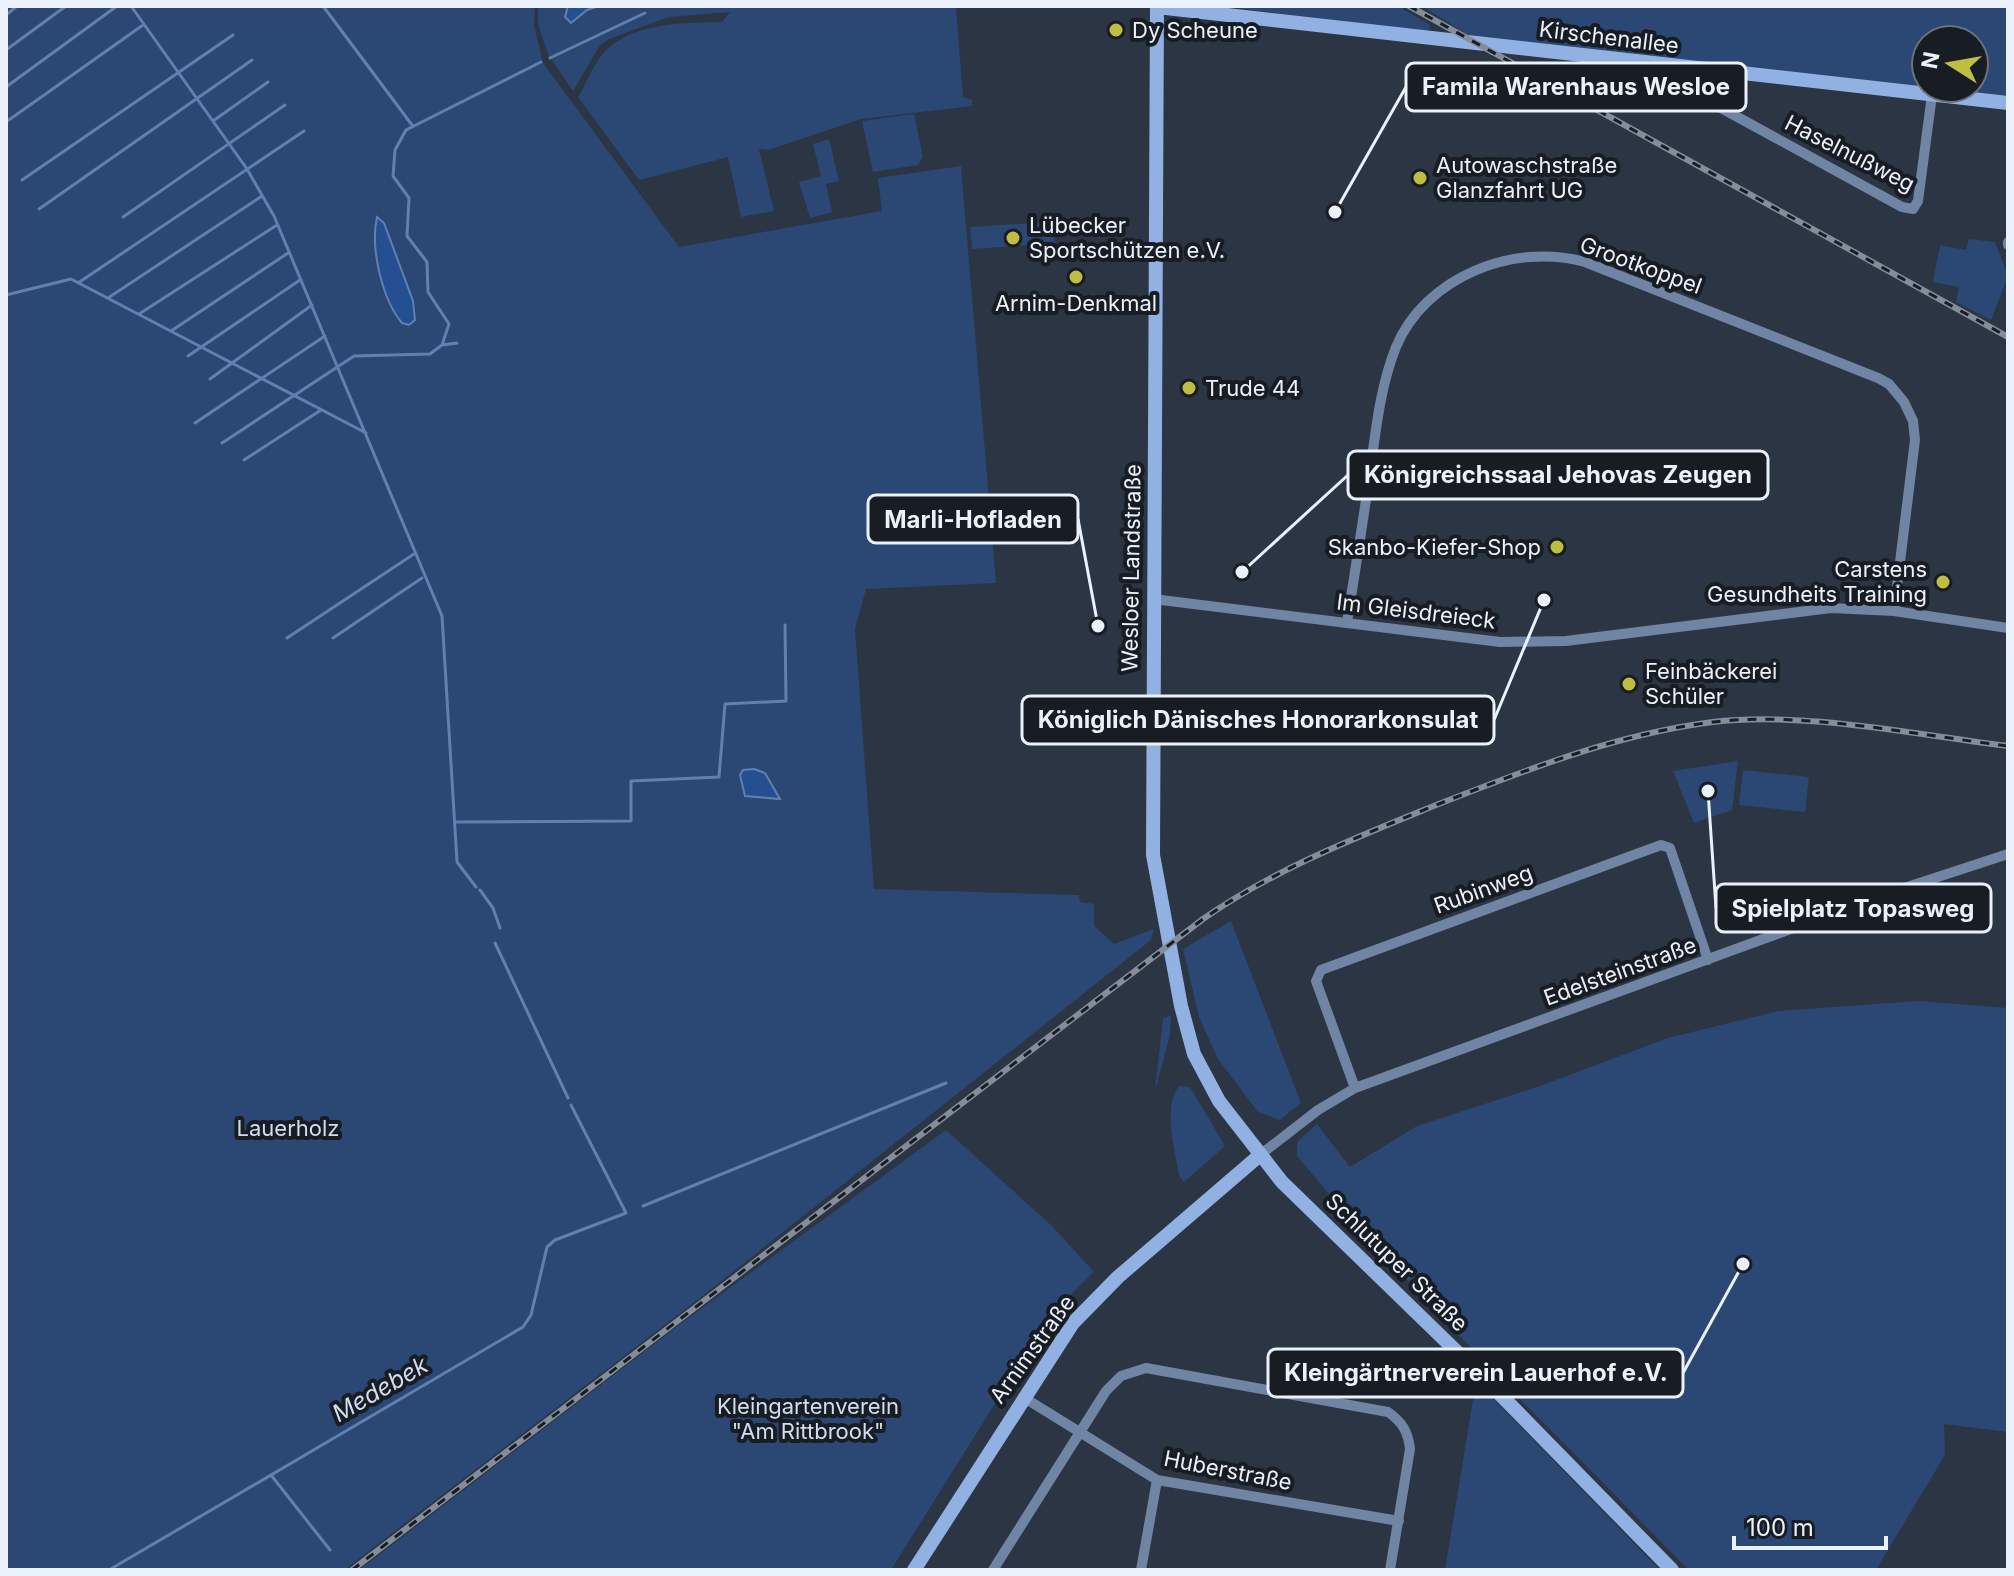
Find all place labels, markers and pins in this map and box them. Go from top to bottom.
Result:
place label: Dy Scheune [1132,17,1258,43]
marker: Dy Scheune [1107,21,1125,39]
callout: Famila Warenhaus Wesloe [1406,63,1746,111]
place label: Autowaschstraße Glanzfahrt UG [1436,152,1617,203]
marker: Autowaschstraße Glanzfahrt UG [1411,169,1429,187]
place label: Lübecker Sportschützen e.V. [1029,212,1225,263]
marker: Lübecker Sportschützen e.V. [1004,229,1022,247]
marker: Arnim-Denkmal [1067,268,1085,286]
place label: Arnim-Denkmal [995,290,1157,316]
place label: Trude 44 [1205,375,1300,401]
marker: Trude 44 [1180,379,1198,397]
callout: Königreichssaal Jehovas Zeugen [1348,451,1768,499]
callout: Marli-Hofladen [868,495,1078,543]
place label: Skanbo-Kiefer-Shop [1328,534,1541,560]
marker: Skanbo-Kiefer-Shop [1548,538,1566,556]
place label: Carstens Gesundheits Training [1707,556,1927,607]
marker: Carstens Gesundheits Training [1934,573,1952,591]
place label: Feinbäckerei Schüler [1645,658,1777,709]
marker: Feinbäckerei Schüler [1620,675,1638,693]
callout: Königlich Dänisches Honorarkonsulat [1022,696,1494,744]
callout: Spielplatz Topasweg [1716,884,1991,932]
callout: Kleingärtnerverein Lauerhof e.V. [1268,1349,1683,1397]

